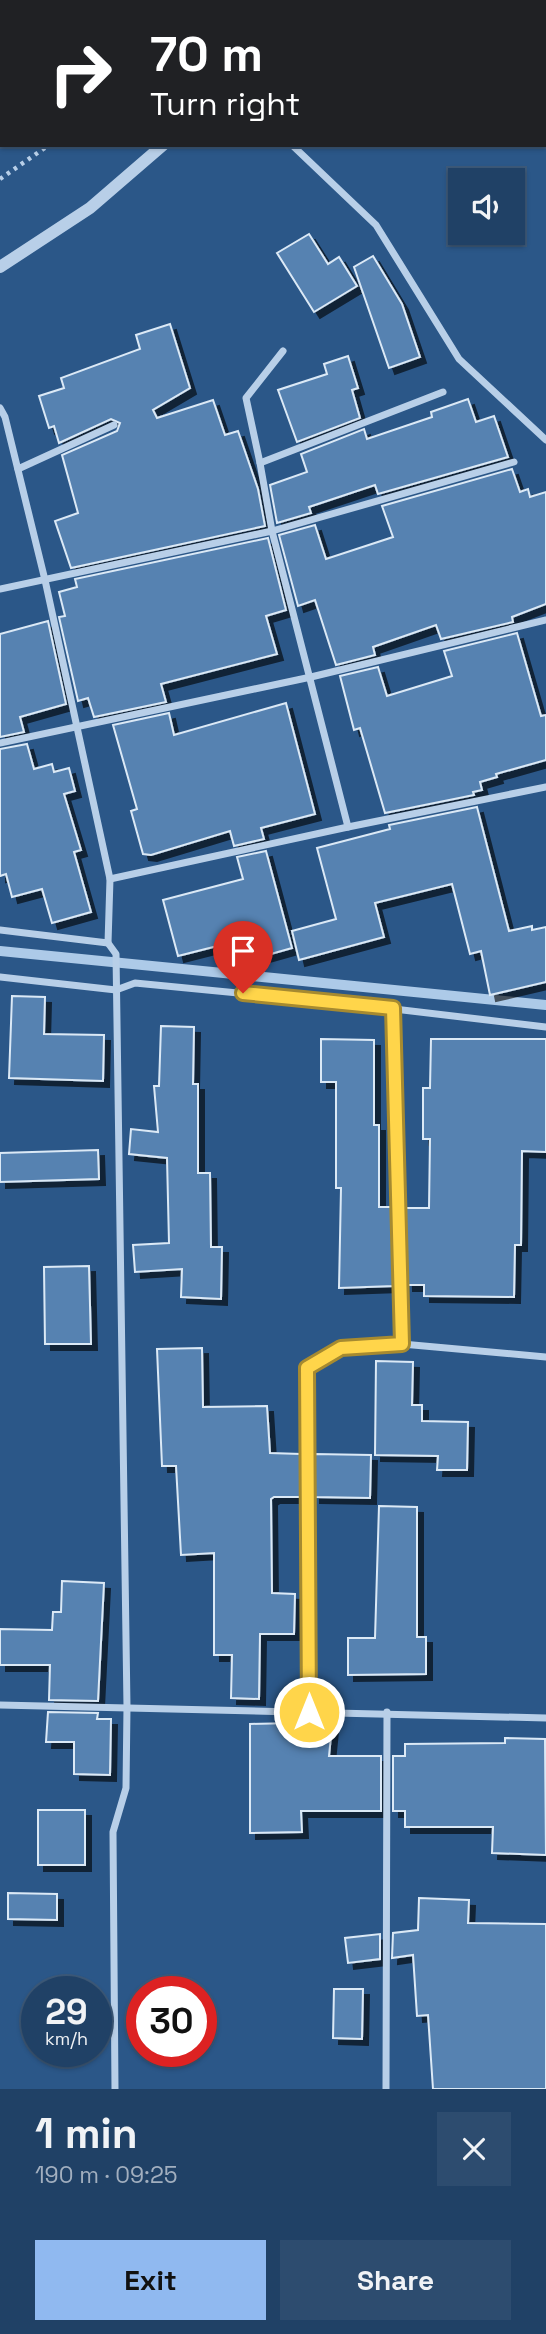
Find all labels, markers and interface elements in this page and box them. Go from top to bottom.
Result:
text: 70 m [150,23,263,85]
icon: right [35,28,126,119]
text: Turn right [150,84,300,124]
map controls [448,168,525,245]
button: sound [448,168,525,245]
pin [213,921,273,993]
icon: arrive [224,932,262,970]
position arrow [272,1675,346,1749]
speed limit sign: 30 [126,1976,217,2067]
text: 29 [45,1990,88,2034]
text: km/h [45,2027,88,2050]
text: 1 min [35,2107,138,2160]
button: close [437,2112,511,2186]
text: 190 m · 09:25 [35,2160,178,2190]
button: Exit [35,2240,266,2320]
button: Share [280,2240,511,2320]

